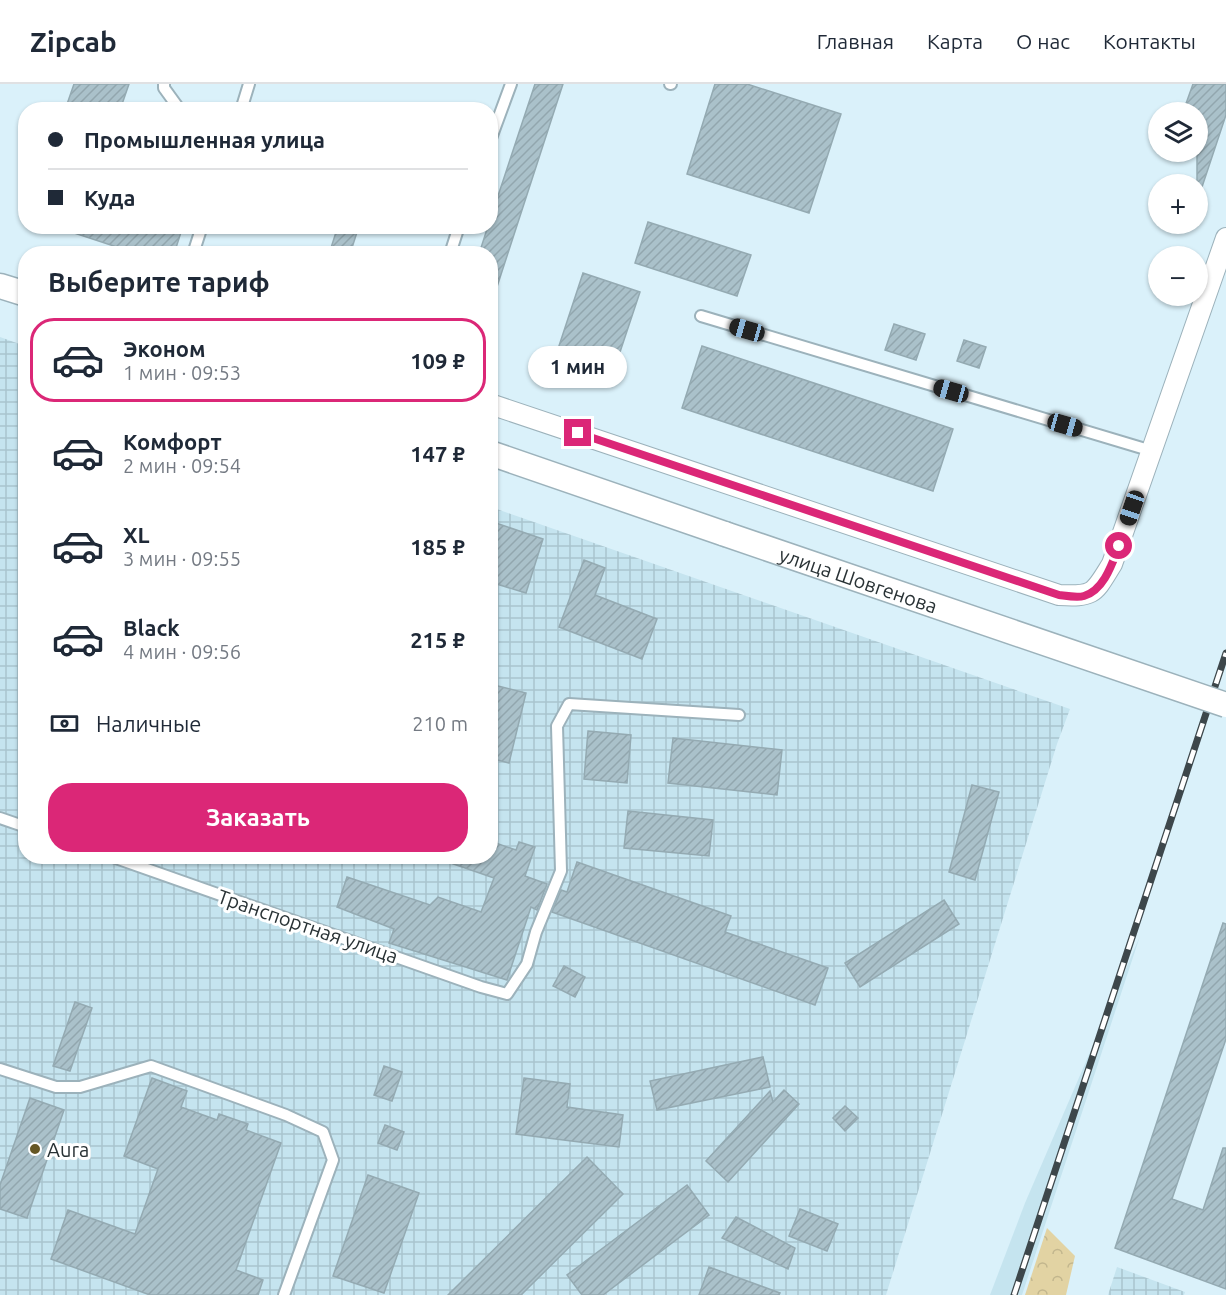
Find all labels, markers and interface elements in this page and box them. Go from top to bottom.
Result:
text: Zipcab [30,26,117,57]
text: Главная [817,29,894,53]
text: Карта [927,29,983,53]
text: О нас [1016,29,1070,53]
text: Контакты [1103,29,1196,53]
map controls [1148,102,1208,306]
button: layers [1148,102,1208,162]
text: Промышленная улица [84,127,325,152]
button: + [1148,174,1208,234]
text: Куда [84,185,135,210]
button: − [1148,246,1208,306]
text: Выберите тариф [48,267,270,297]
car [727,316,767,344]
icon: car [51,333,105,387]
text: Эконом [123,336,205,361]
callout: 1 мин [528,346,628,388]
text: 109 ₽ [410,348,465,373]
text: 1 мин [550,355,605,378]
text: 1 мин · 09:53 [123,361,241,384]
car [931,377,971,405]
car [1045,411,1085,439]
route end [564,419,591,446]
icon: car [51,426,105,480]
text: Комфорт [123,429,222,454]
text: 147 ₽ [410,441,465,466]
text: 2 мин · 09:54 [123,454,241,477]
car [1118,488,1146,528]
icon: car [51,519,105,573]
text: XL [123,522,150,547]
route start [1105,532,1132,559]
text: 185 ₽ [410,534,465,559]
street label: улица Шовгенова [776,542,940,617]
text: 3 мин · 09:55 [123,547,241,570]
icon: car [51,612,105,666]
text: Black [123,615,180,640]
text: 215 ₽ [410,627,465,652]
text: 4 мин · 09:56 [123,640,241,663]
icon: cash [48,707,81,740]
text: Наличные [96,711,201,736]
text: 210 m [412,712,468,735]
button: Заказать [48,783,468,852]
street label: Транспортная улица [215,884,401,968]
place label: Aura [47,1138,89,1161]
marker: Aura [28,1142,42,1156]

